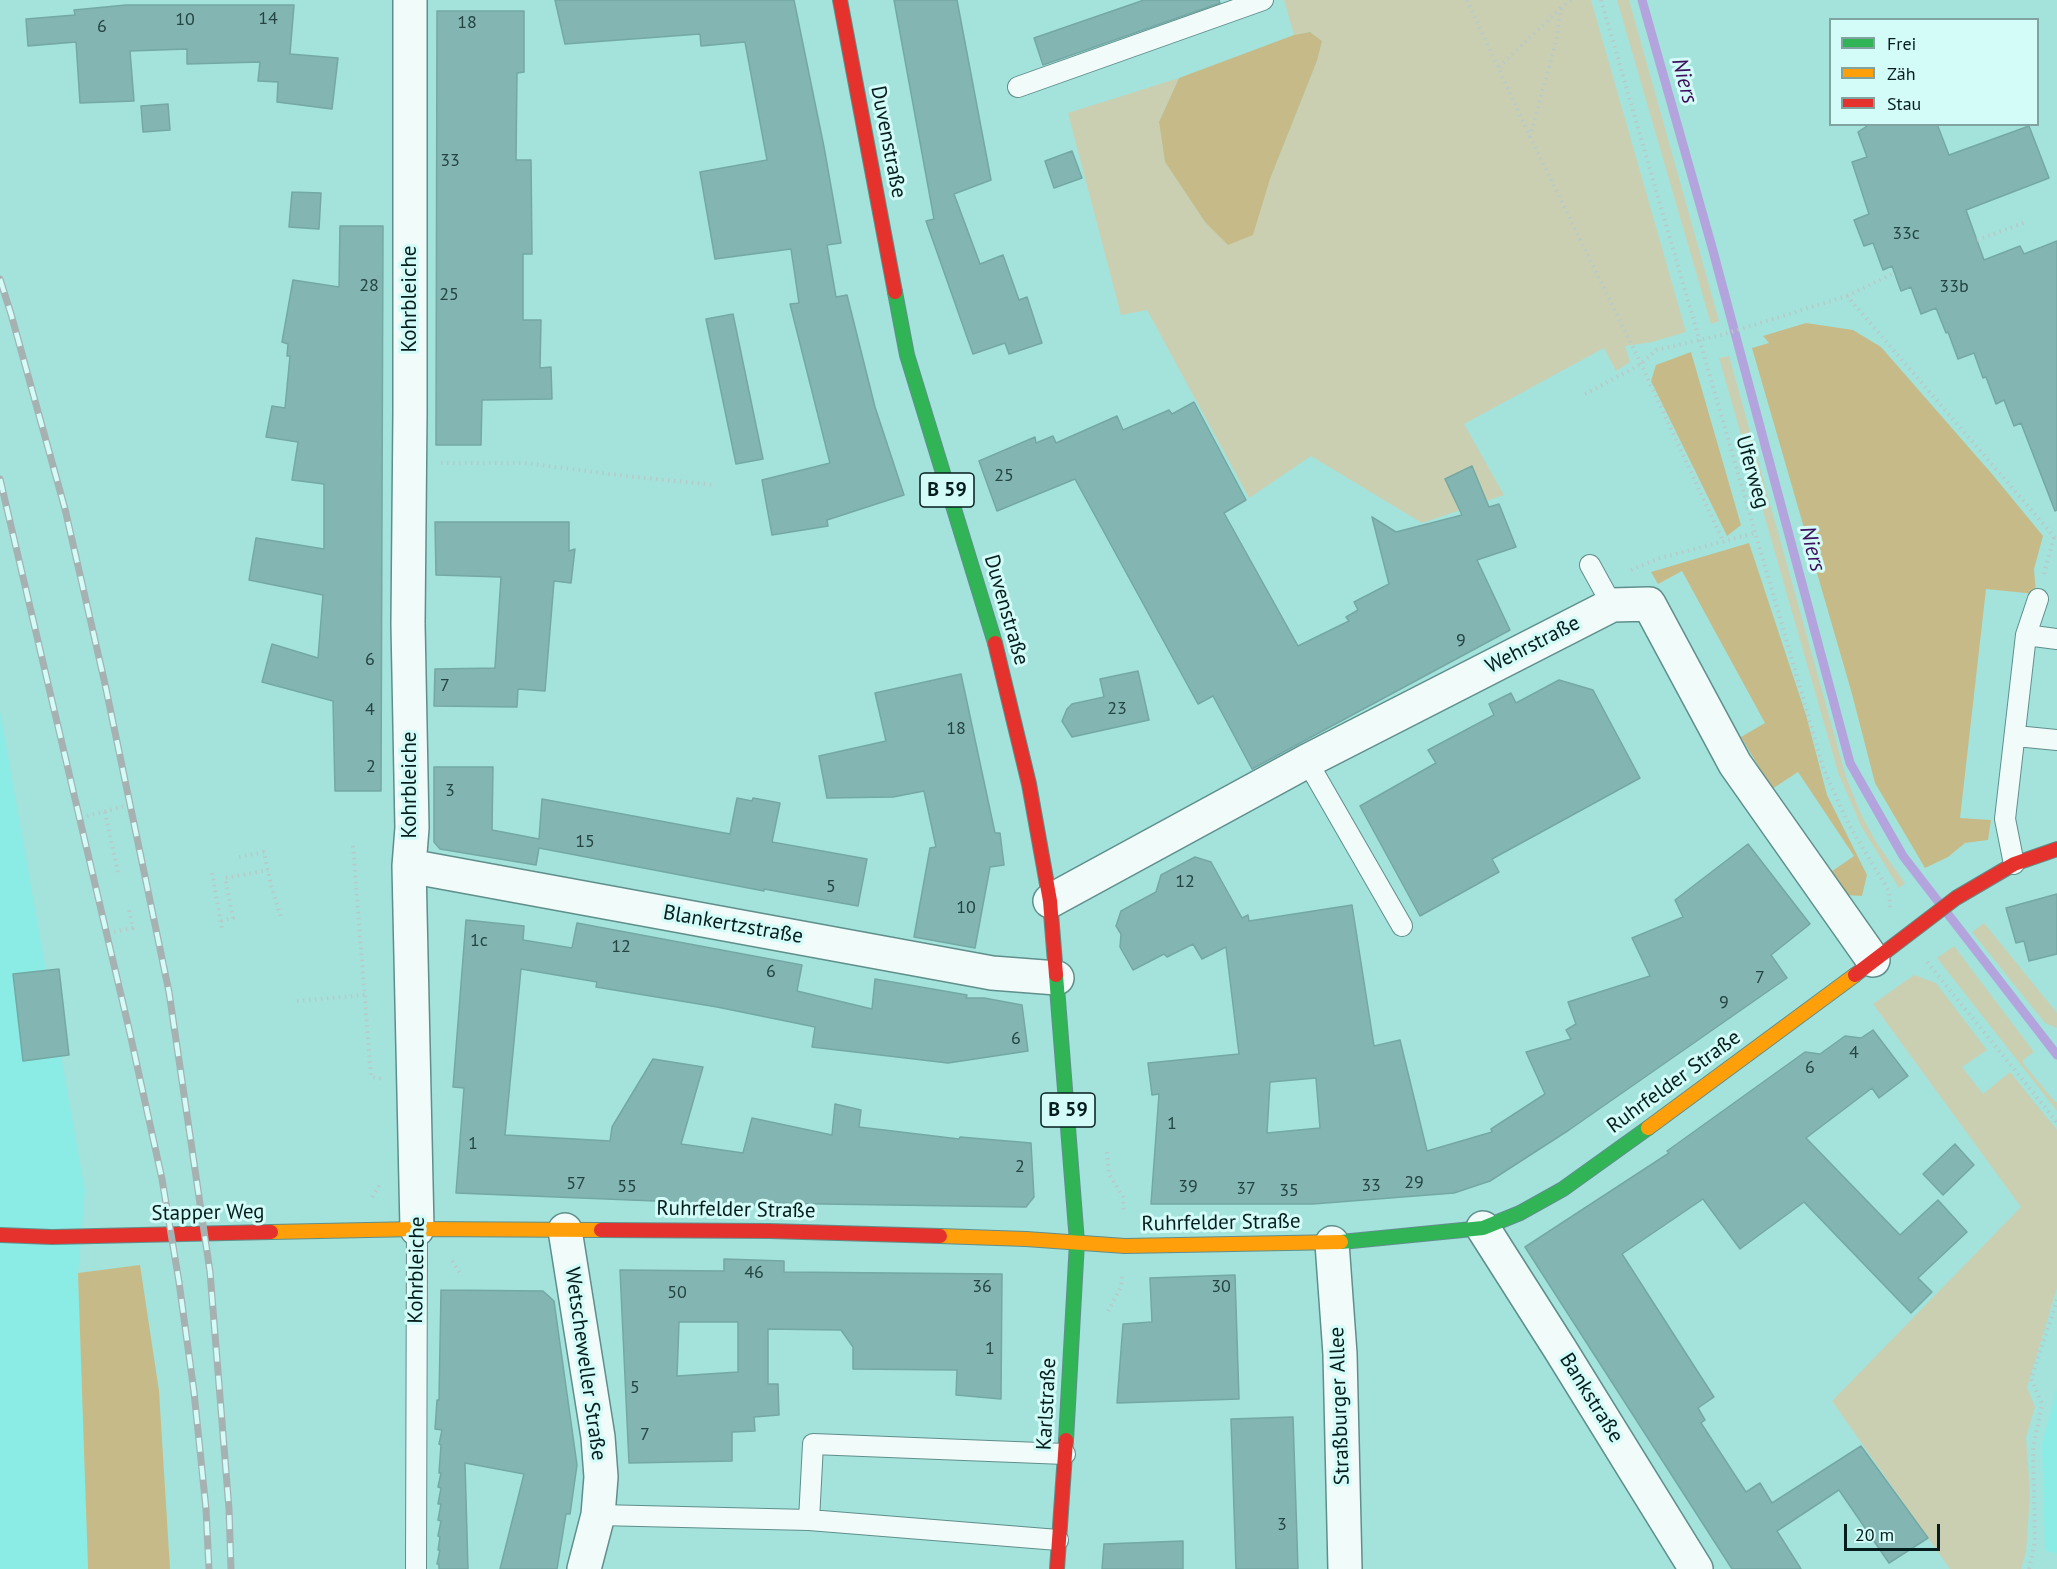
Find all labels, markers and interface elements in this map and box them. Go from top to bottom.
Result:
house number: 14 [258,8,278,30]
house number: 10 [175,9,195,31]
house number: 18 [457,12,477,34]
house number: 6 [97,16,107,38]
legend [1829,18,2039,126]
text: Frei [1887,32,1916,55]
water label: Niers [1665,55,1703,107]
text: Zäh [1887,62,1916,85]
street label: Duvenstraße [865,84,911,200]
text: Stau [1887,92,1921,115]
house number: 33 [440,150,460,172]
house number: 33c [1892,223,1920,245]
street label: Kohrbleiche [397,245,423,353]
house number: 28 [359,275,379,297]
house number: 33b [1939,276,1969,298]
house number: 25 [439,284,459,306]
street label: Uferweg [1730,433,1774,511]
house number: 25 [994,465,1014,487]
road number: B 59 [920,473,974,507]
water label: Niers [1793,523,1831,575]
street label: Duvenstraße [978,552,1034,668]
street label: Wehrstraße [1482,611,1584,679]
house number: 9 [1456,630,1466,652]
house number: 6 [365,649,375,671]
house number: 7 [440,675,450,697]
house number: 23 [1107,698,1127,720]
house number: 4 [365,699,375,721]
house number: 18 [946,718,966,740]
street label: Kohrbleiche [397,731,423,839]
house number: 2 [366,756,376,778]
house number: 3 [445,780,455,802]
house number: 15 [575,831,595,853]
house number: 12 [1175,871,1195,893]
house number: 5 [826,876,836,898]
house number: 10 [956,897,976,919]
street label: Blankertzstraße [661,900,805,950]
house number: 1c [470,930,488,952]
house number: 12 [611,936,631,958]
house number: 6 [766,961,776,983]
house number: 7 [1755,967,1765,989]
house number: 9 [1719,992,1729,1014]
street label: Ruhrfelder Straße [1602,1025,1746,1139]
house number: 6 [1011,1028,1021,1050]
house number: 4 [1849,1042,1859,1064]
house number: 6 [1805,1057,1815,1079]
road number: B 59 [1041,1093,1095,1127]
house number: 1 [1167,1113,1177,1135]
house number: 1 [468,1133,478,1155]
house number: 2 [1015,1156,1025,1178]
house number: 29 [1404,1172,1424,1194]
house number: 57 [566,1173,586,1195]
house number: 33 [1361,1175,1381,1197]
house number: 55 [617,1176,637,1198]
house number: 39 [1178,1176,1198,1198]
house number: 37 [1236,1178,1256,1200]
house number: 35 [1279,1180,1299,1202]
street label: Ruhrfelder Straße [656,1196,816,1224]
street label: Stapper Weg [151,1199,265,1227]
street label: Ruhrfelder Straße [1141,1209,1301,1237]
street label: Kohrbleiche [403,1216,431,1324]
house number: 46 [744,1262,764,1284]
street label: Wetscheweller Straße [559,1266,611,1462]
house number: 36 [972,1276,992,1298]
house number: 30 [1211,1276,1231,1298]
house number: 50 [667,1282,687,1304]
street label: Straßburger Allee [1325,1326,1355,1486]
house number: 1 [985,1338,995,1360]
street label: Bankstraße [1554,1349,1628,1447]
street label: Karlstraße [1032,1357,1062,1451]
house number: 5 [630,1377,640,1399]
house number: 7 [640,1424,650,1446]
scale bar [1847,1512,1943,1550]
house number: 3 [1277,1514,1287,1536]
text: 20 m [1855,1523,1894,1546]

